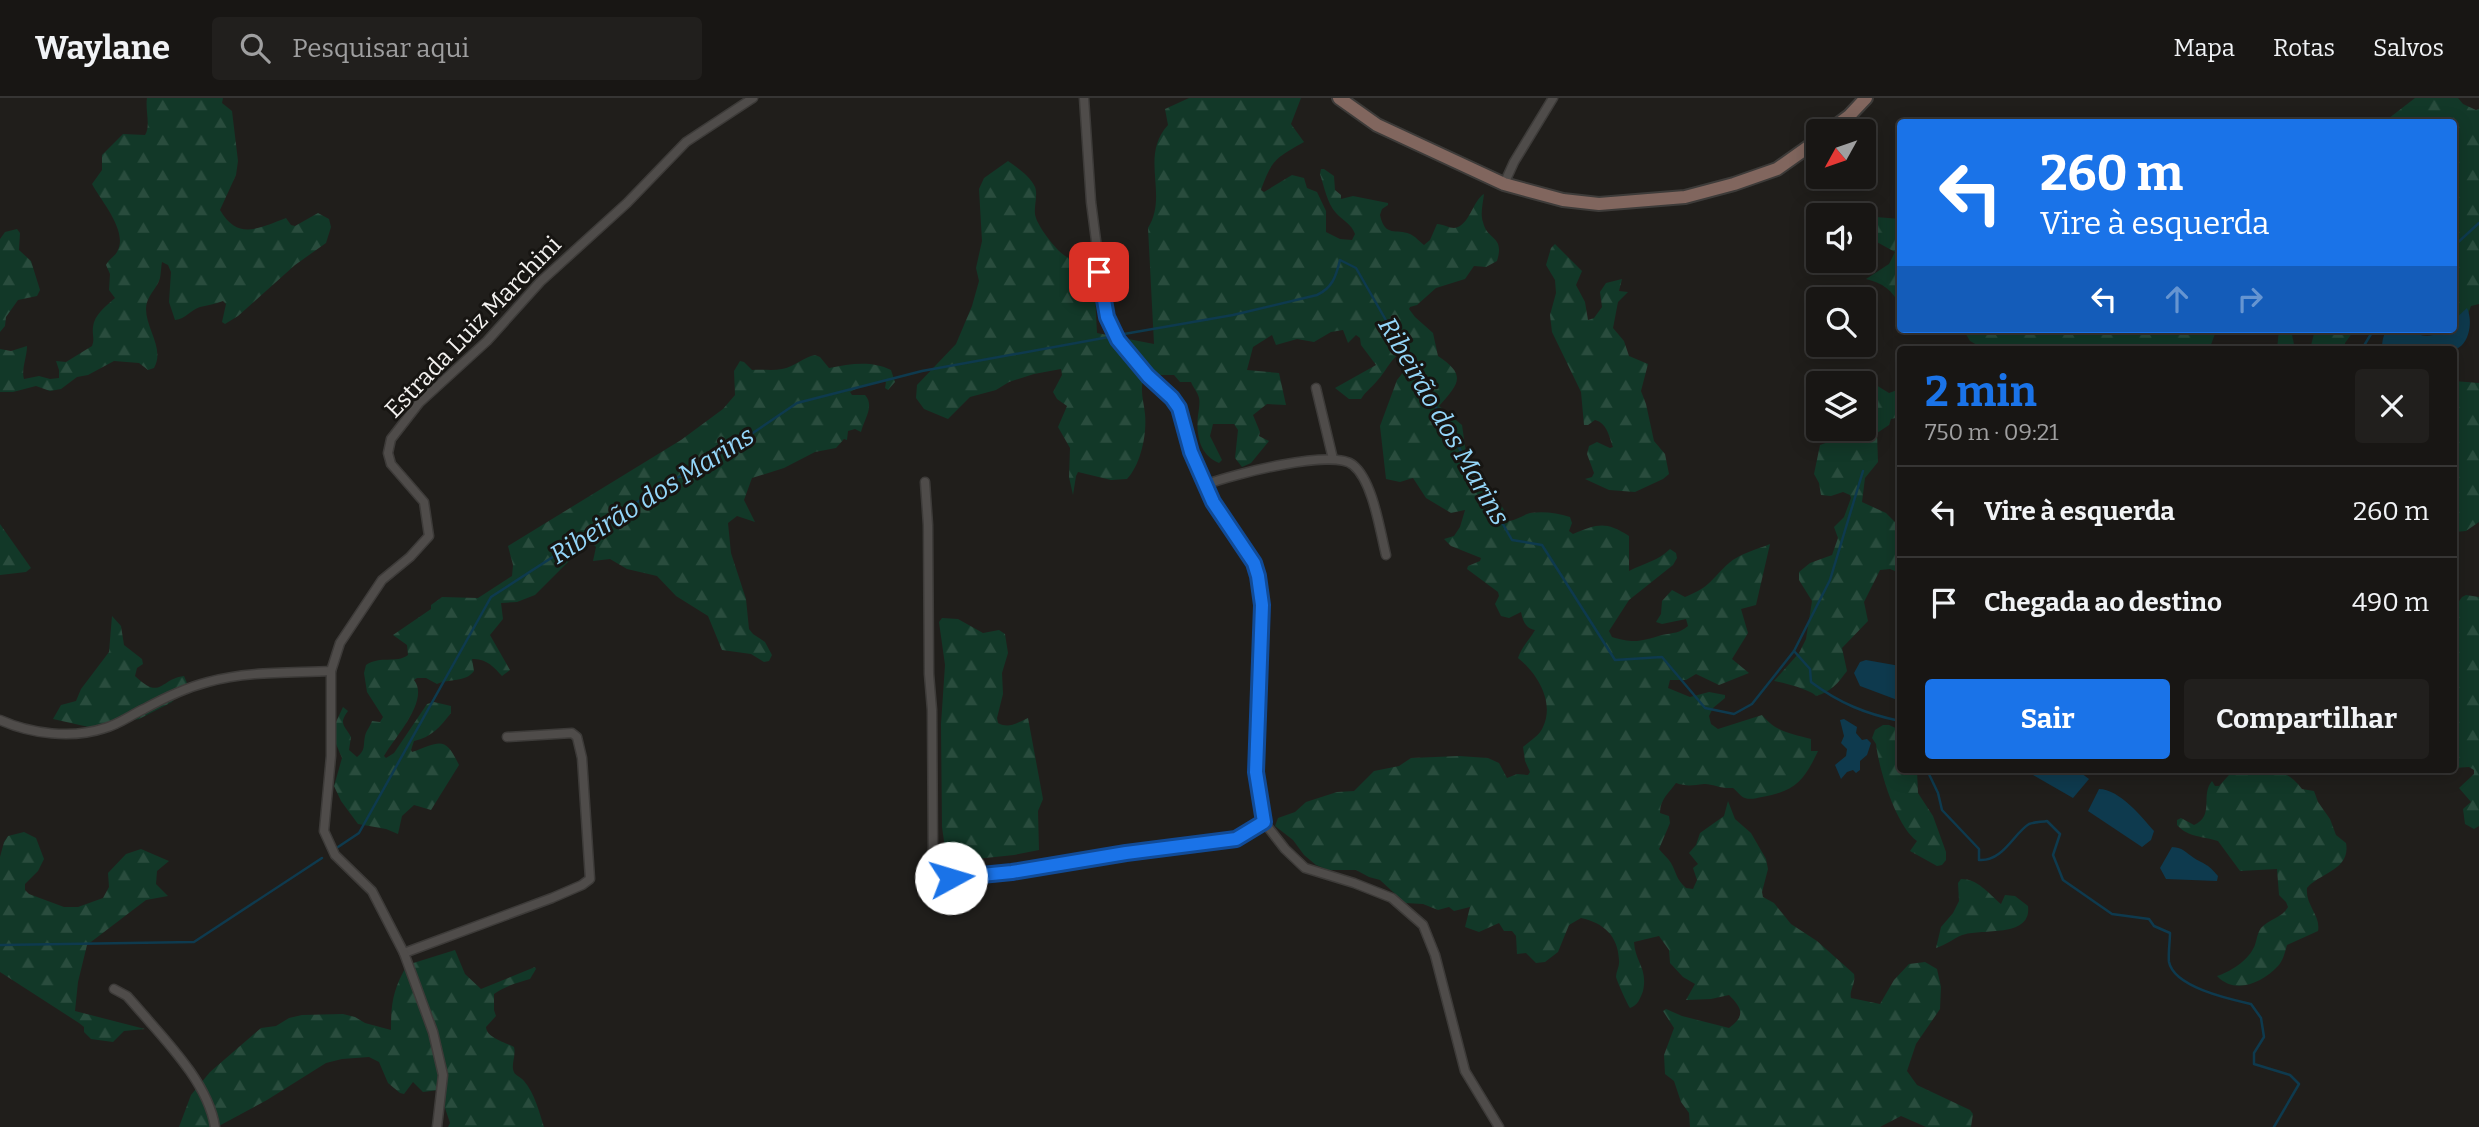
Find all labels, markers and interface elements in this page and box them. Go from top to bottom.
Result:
search box [212,17,702,80]
text: Waylane [35,28,170,68]
icon: search [236,29,274,67]
text: Pesquisar aqui [292,33,469,64]
text: Mapa [2173,34,2235,62]
text: Rotas [2273,34,2335,62]
text: Salvos [2373,34,2444,62]
north arrow [1806,119,1876,189]
map controls [1806,119,1876,441]
text: 260 m [2040,144,2183,203]
icon: left [1925,147,2016,238]
button: sound [1806,203,1876,273]
text: Vire à esquerda [2040,204,2270,242]
street label: Estrada Luiz Marchini [379,231,567,423]
pin [1069,242,1129,302]
icon: arrive [1080,253,1118,291]
icon: left [2085,280,2123,318]
icon: ahead [2158,280,2196,318]
icon: right [2231,280,2269,318]
button: search [1806,287,1876,357]
water label: Ribeirão dos Marins [1371,312,1516,531]
text: 2 min [1925,367,2037,417]
button: close [2355,369,2429,443]
button: layers [1806,371,1876,441]
text: 750 m · 09:21 [1925,418,2059,446]
water label: Ribeirão dos Marins [545,420,760,571]
icon: left [1925,493,1963,531]
text: Vire à esquerda [1984,496,2175,527]
text: 260 m [2353,496,2429,527]
icon: arrive [1925,584,1963,622]
text: Chegada ao destino [1984,587,2222,618]
text: 490 m [2352,587,2429,618]
button: Sair [1925,679,2170,759]
button: Compartilhar [2184,679,2429,759]
position arrow [914,841,988,915]

